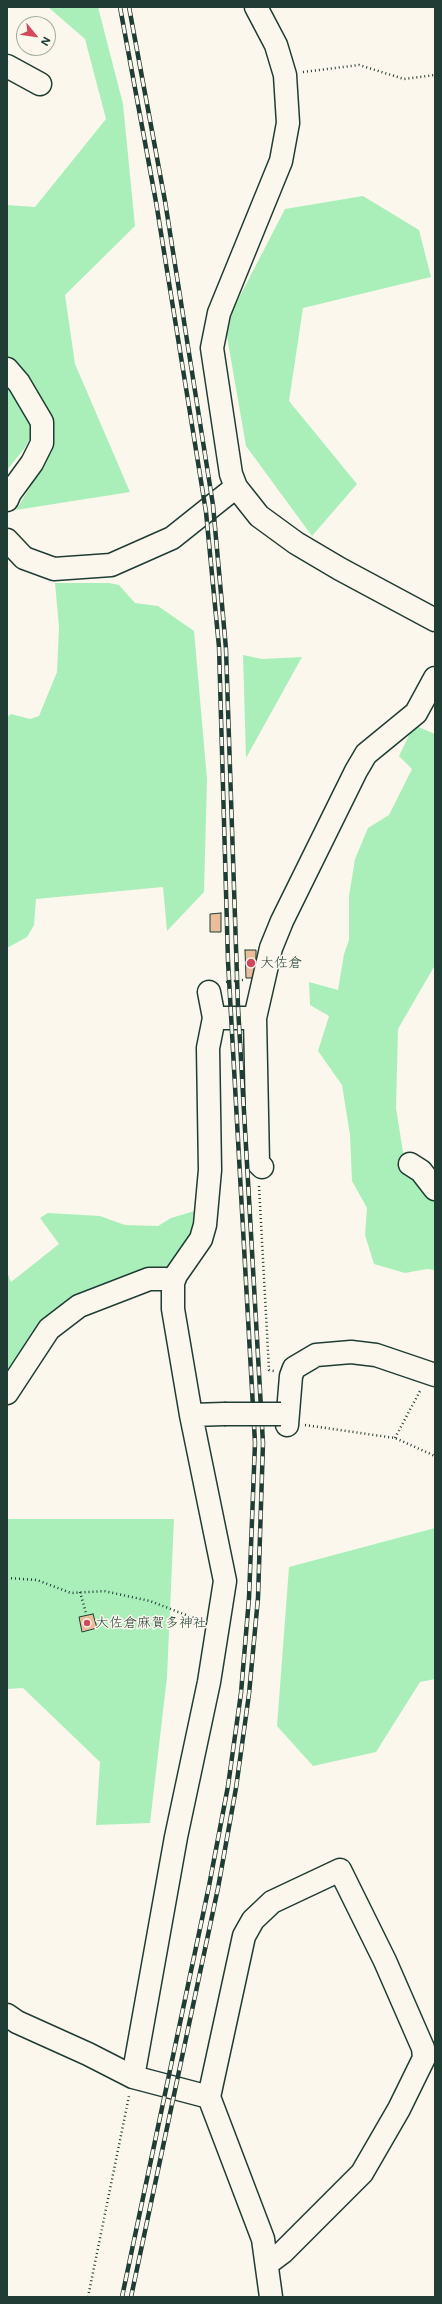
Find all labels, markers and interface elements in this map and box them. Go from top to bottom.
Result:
north arrow [16,16,56,56]
text: N [37,34,55,49]
place label: 大佐倉 [260,955,302,971]
marker: 大佐倉 [245,957,257,969]
place label: 大佐倉麻賀多神社 [95,1615,207,1631]
marker: 大佐倉麻賀多神社 [82,1618,92,1628]

